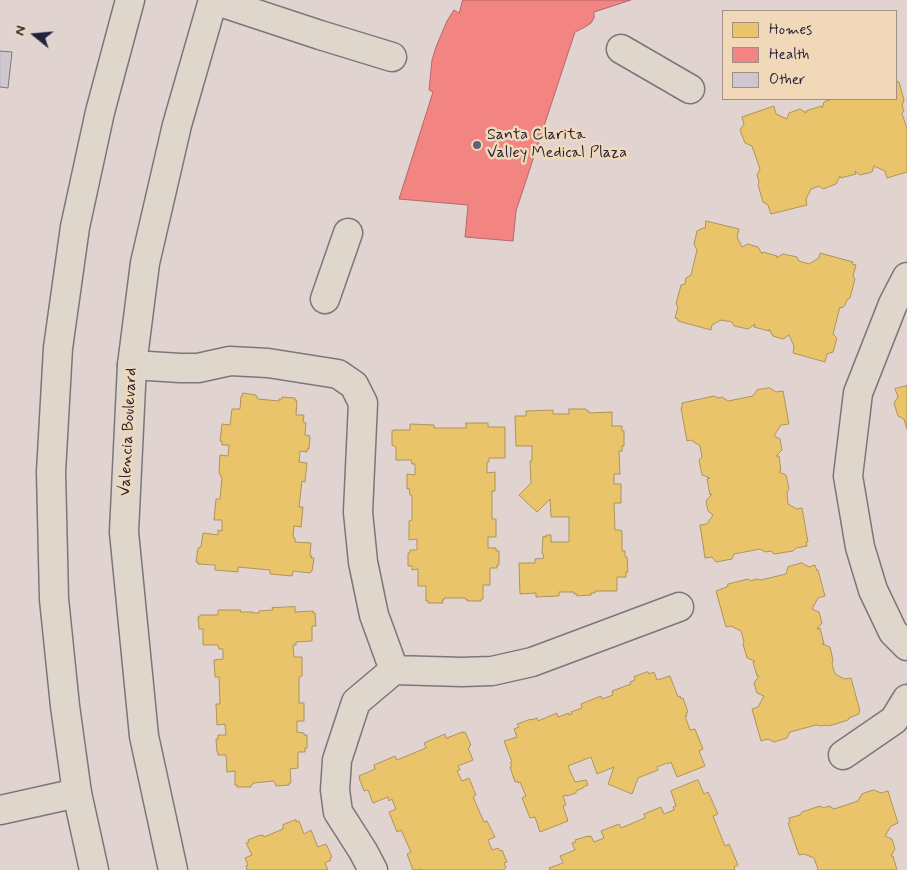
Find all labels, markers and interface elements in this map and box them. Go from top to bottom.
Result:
north arrow [10,10,60,60]
legend [722,10,897,100]
text: Homes [769,20,812,40]
text: N [11,24,31,38]
text: Health [769,45,810,65]
text: Other [769,70,805,90]
place label: Santa Clarita Valley Medical Plaza [487,126,627,164]
marker: Santa Clarita Valley Medical Plaza [471,139,483,151]
street label: Valencia Boulevard [116,367,142,497]

